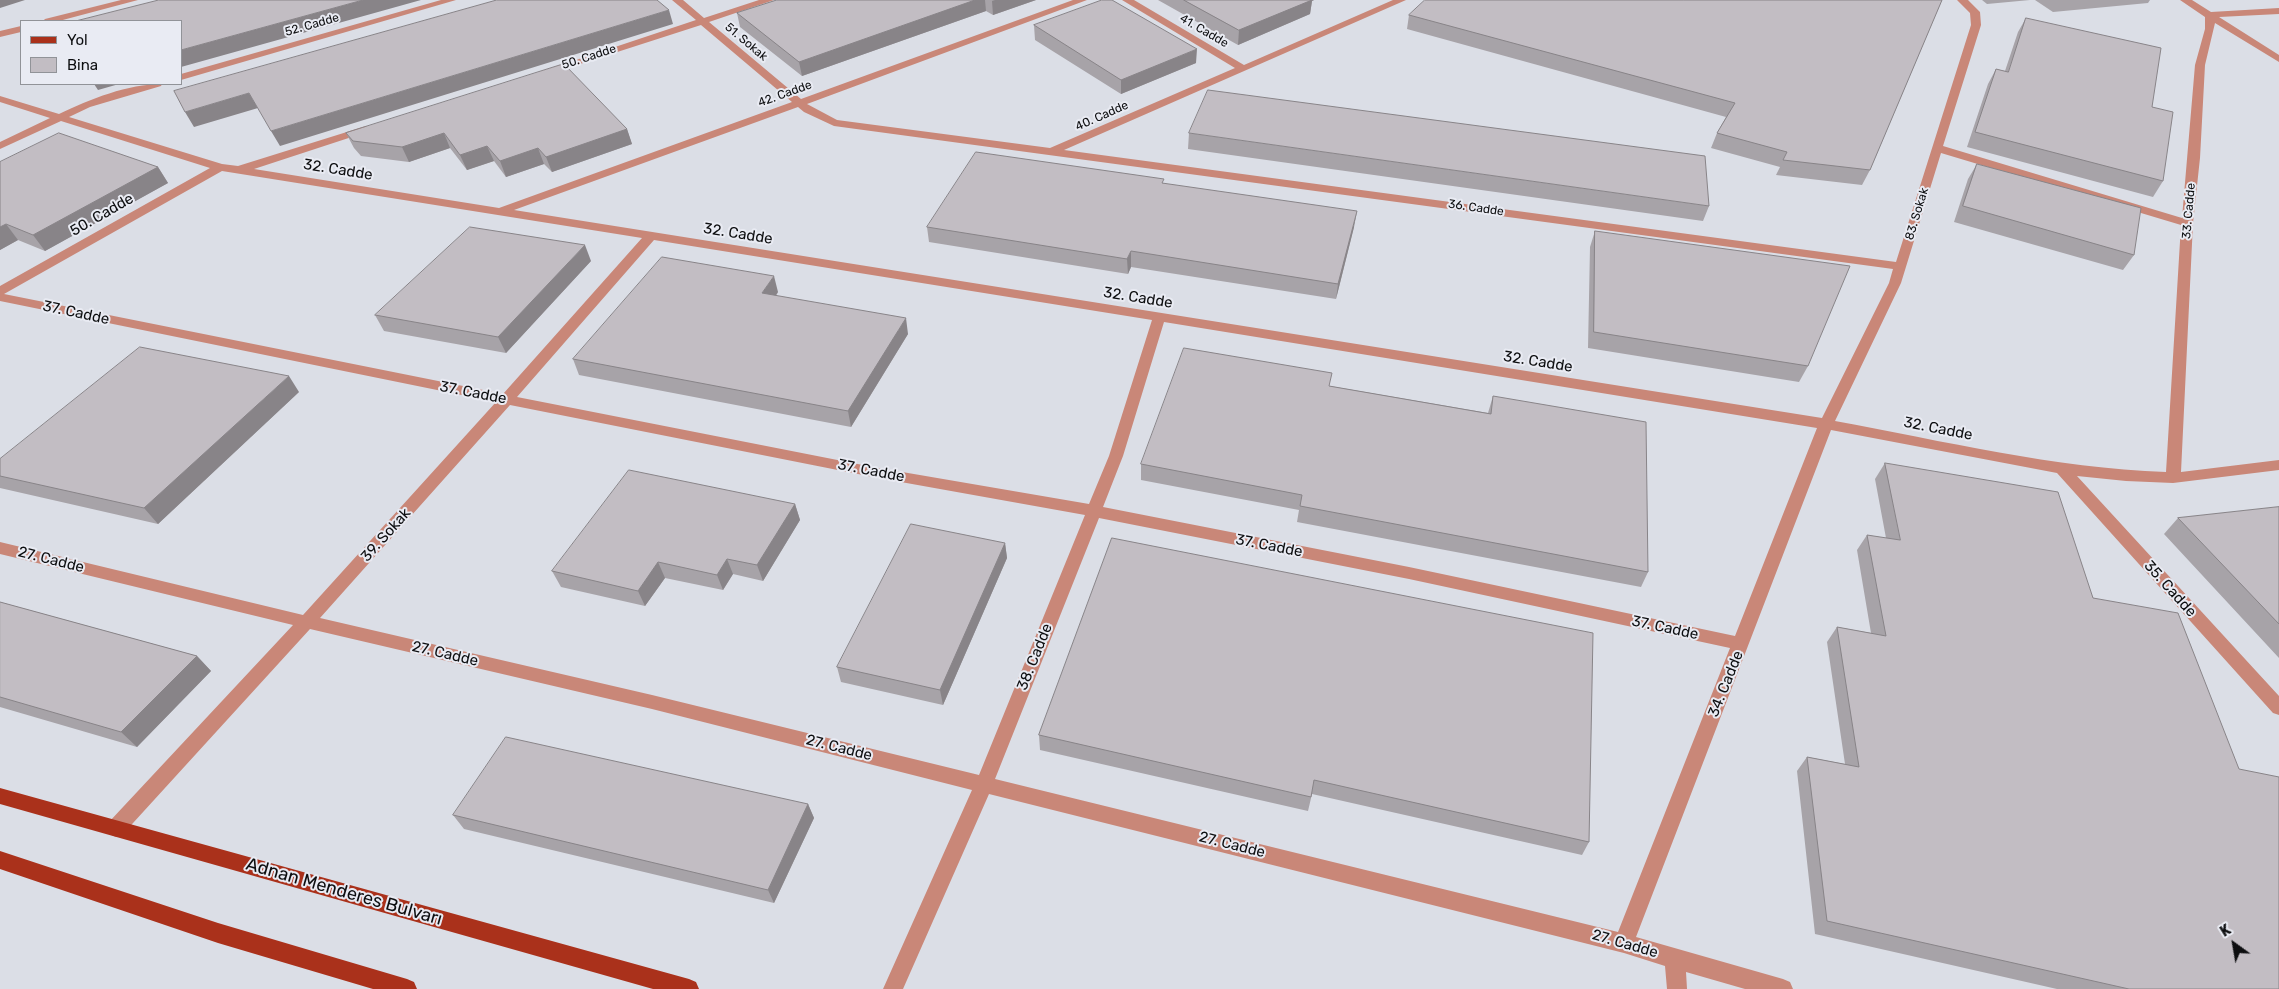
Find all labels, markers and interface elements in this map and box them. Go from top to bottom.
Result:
street label: 52. Cadde [283,10,341,40]
street label: 41. Cadde [1177,11,1231,51]
legend [20,20,182,85]
street label: 51. Sokak [722,20,770,64]
text: Yol [67,31,88,49]
street label: 50. Cadde [560,41,618,73]
text: Bina [67,56,98,74]
street label: 42. Cadde [756,78,814,110]
street label: 40. Cadde [1073,98,1131,134]
street label: 32. Cadde [302,156,374,184]
street label: 33. Cadde [2179,182,2199,240]
street label: 83. Sokak [1902,186,1932,242]
street label: 50. Cadde [67,190,137,240]
street label: 36. Cadde [1447,197,1505,219]
street label: 32. Cadde [702,220,774,248]
street label: 32. Cadde [1102,284,1174,312]
street label: 37. Cadde [41,297,111,329]
street label: 32. Cadde [1502,348,1574,376]
street label: 37. Cadde [438,378,508,408]
street label: 32. Cadde [1902,414,1974,444]
street label: 37. Cadde [836,456,906,486]
street label: 39. Sokak [357,504,415,566]
street label: 37. Cadde [1234,531,1304,561]
street label: 27. Cadde [16,543,86,577]
street label: 35. Cadde [2140,557,2200,621]
street label: 37. Cadde [1630,612,1700,644]
street label: 38. Cadde [1013,621,1057,693]
street label: 27. Cadde [410,638,480,670]
street label: 34. Cadde [1705,648,1747,720]
street label: 27. Cadde [804,731,874,765]
street label: 27. Cadde [1197,828,1267,862]
street label: Adnan Menderes Bulvarı [243,854,445,930]
north arrow [2209,919,2259,969]
text: K [2217,921,2234,941]
street label: 27. Cadde [1590,926,1660,962]

